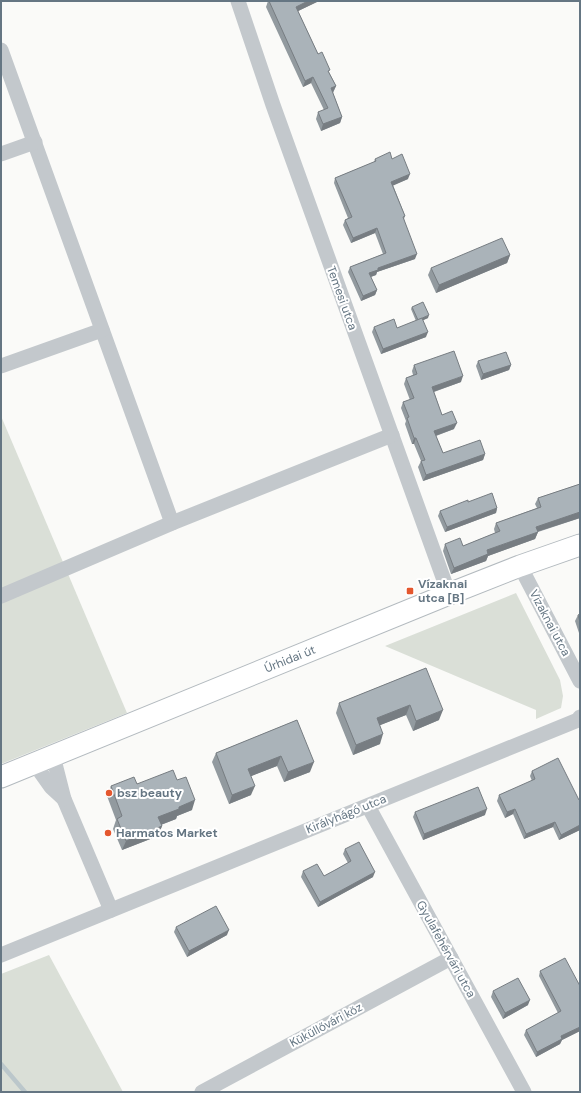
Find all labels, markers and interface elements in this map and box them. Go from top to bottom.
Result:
street label: Temesi utca [323,264,361,332]
place label: Vízaknai utca [B] [418,576,467,606]
marker: Vízaknai utca [B] [405,586,415,596]
street label: Vízaknai utca [526,587,574,659]
street label: Úrhidai út [262,641,318,676]
place label: bsz beauty [117,785,183,801]
marker: bsz beauty [104,788,114,798]
street label: Királyhágó utca [304,791,388,837]
place label: Harmatos Market [116,825,218,841]
marker: Harmatos Market [103,828,113,838]
street label: Gyulafehérvári utca [413,898,479,1000]
street label: Küküllővári köz [287,999,365,1051]

